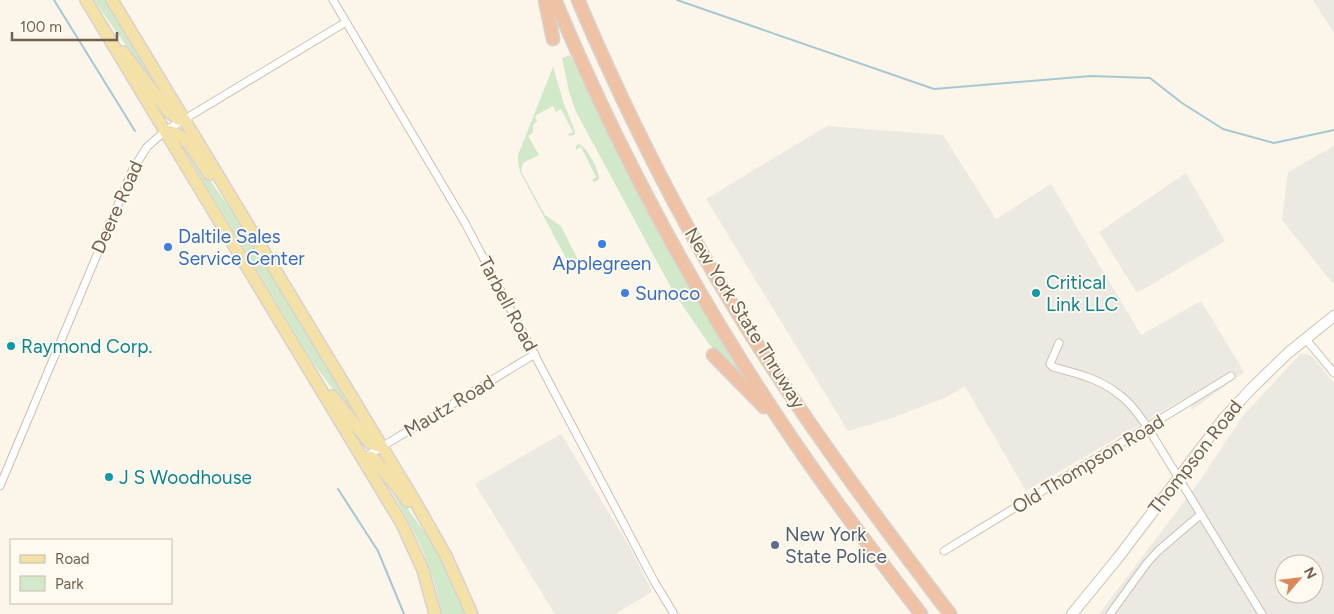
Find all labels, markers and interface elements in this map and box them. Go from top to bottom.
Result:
scale bar [12,10,118,42]
text: 100 m [20,18,62,36]
street label: Deere Road [86,157,148,257]
street label: New York State Thruway [680,223,810,413]
place label: Daltile Sales Service Center [178,225,305,270]
marker: Applegreen [596,238,608,250]
marker: Daltile Sales Service Center [162,241,174,253]
place label: Applegreen [553,252,651,275]
street label: Tarbell Road [473,253,543,355]
place label: Critical Link LLC [1046,271,1119,316]
place label: Sunoco [635,282,700,305]
marker: Sunoco [619,287,631,299]
marker: Critical Link LLC [1030,287,1042,299]
place label: Raymond Corp. [21,335,152,358]
marker: Raymond Corp. [5,340,17,352]
street label: Mautz Road [400,370,498,442]
street label: Thompson Road [1143,395,1247,519]
street label: Old Thompson Road [1008,410,1168,518]
place label: J S Woodhouse [119,466,252,489]
marker: J S Woodhouse [103,471,115,483]
place label: New York State Police [785,523,887,568]
legend [10,539,172,604]
marker: New York State Police [769,539,781,551]
text: Road [55,550,90,568]
north arrow [1274,554,1324,604]
text: N [1300,564,1320,582]
text: Park [55,575,84,593]

